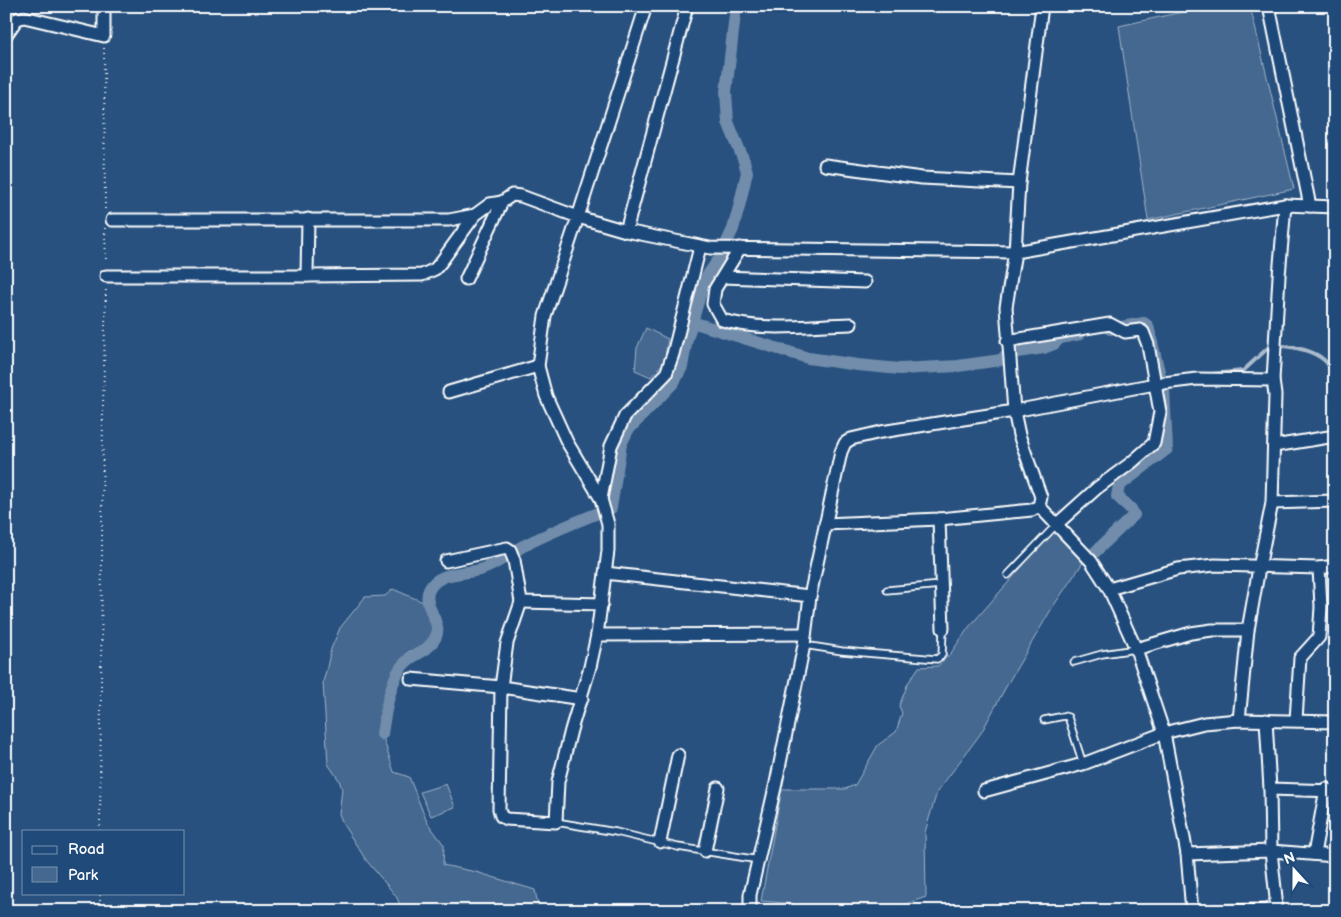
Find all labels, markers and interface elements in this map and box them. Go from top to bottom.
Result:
legend [22,830,185,894]
text: Road [68,840,104,859]
north arrow [1268,844,1318,894]
text: N [1282,849,1297,868]
text: Park [68,866,99,885]

